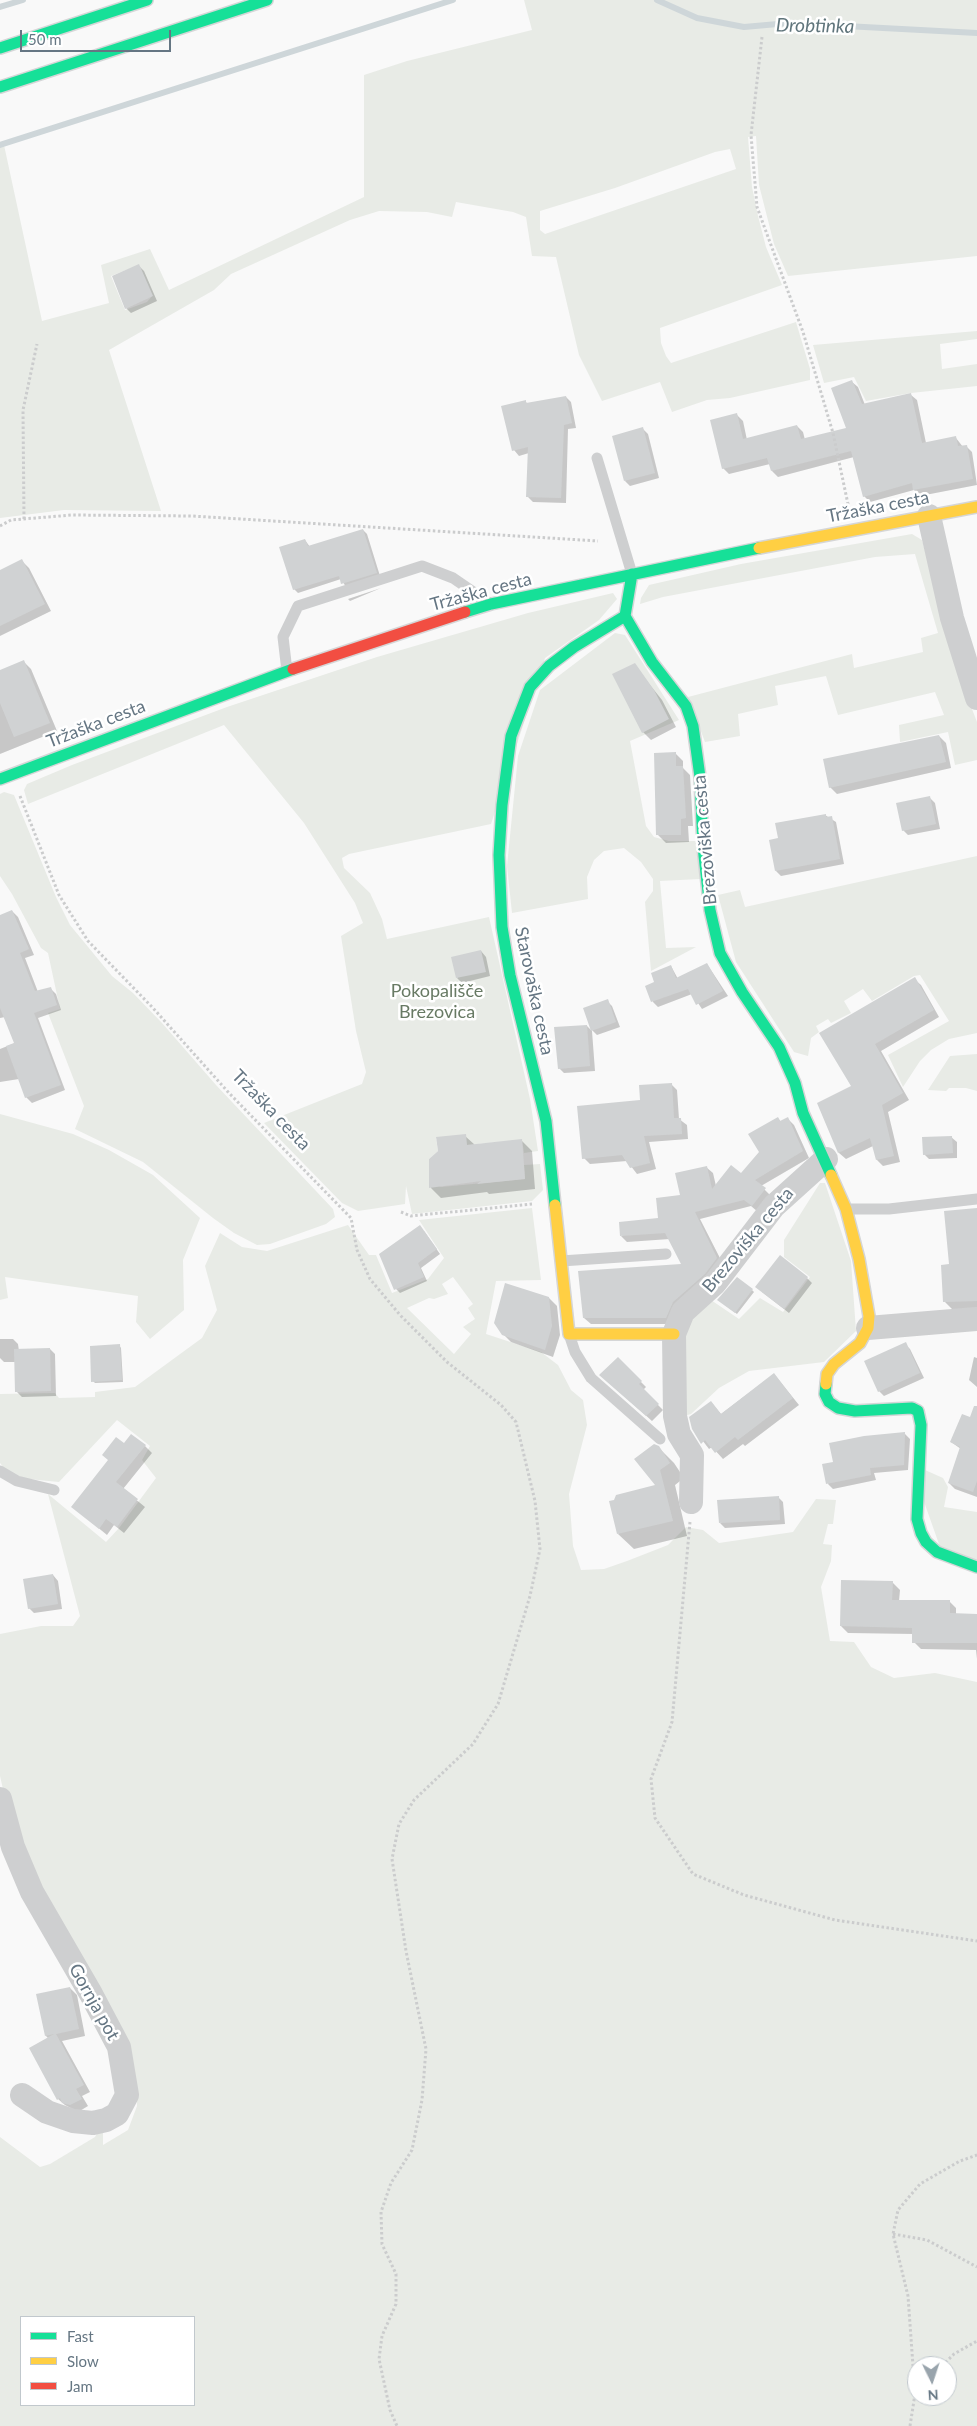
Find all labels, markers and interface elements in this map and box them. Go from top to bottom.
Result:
water label: Drobtinka [776,14,854,38]
scale bar [22,20,174,52]
text: 50 m [28,30,62,48]
street label: Tržaška cesta [825,486,931,528]
street label: Tržaška cesta [428,568,534,616]
street label: Tržaška cesta [44,695,148,753]
street label: Brezoviška cesta [689,774,721,906]
street label: Starovaška cesta [510,925,558,1057]
park label: Pokopališče Brezovica [391,980,483,1022]
street label: Tržaška cesta [227,1065,315,1155]
street label: Brezoviška cesta [698,1183,798,1297]
street label: Gornja pot [64,1960,124,2044]
legend [20,2316,195,2406]
text: Fast [67,2327,94,2345]
text: Slow [67,2352,99,2370]
north arrow [907,2356,957,2406]
text: Jam [67,2377,93,2395]
text: N [927,2387,939,2404]

